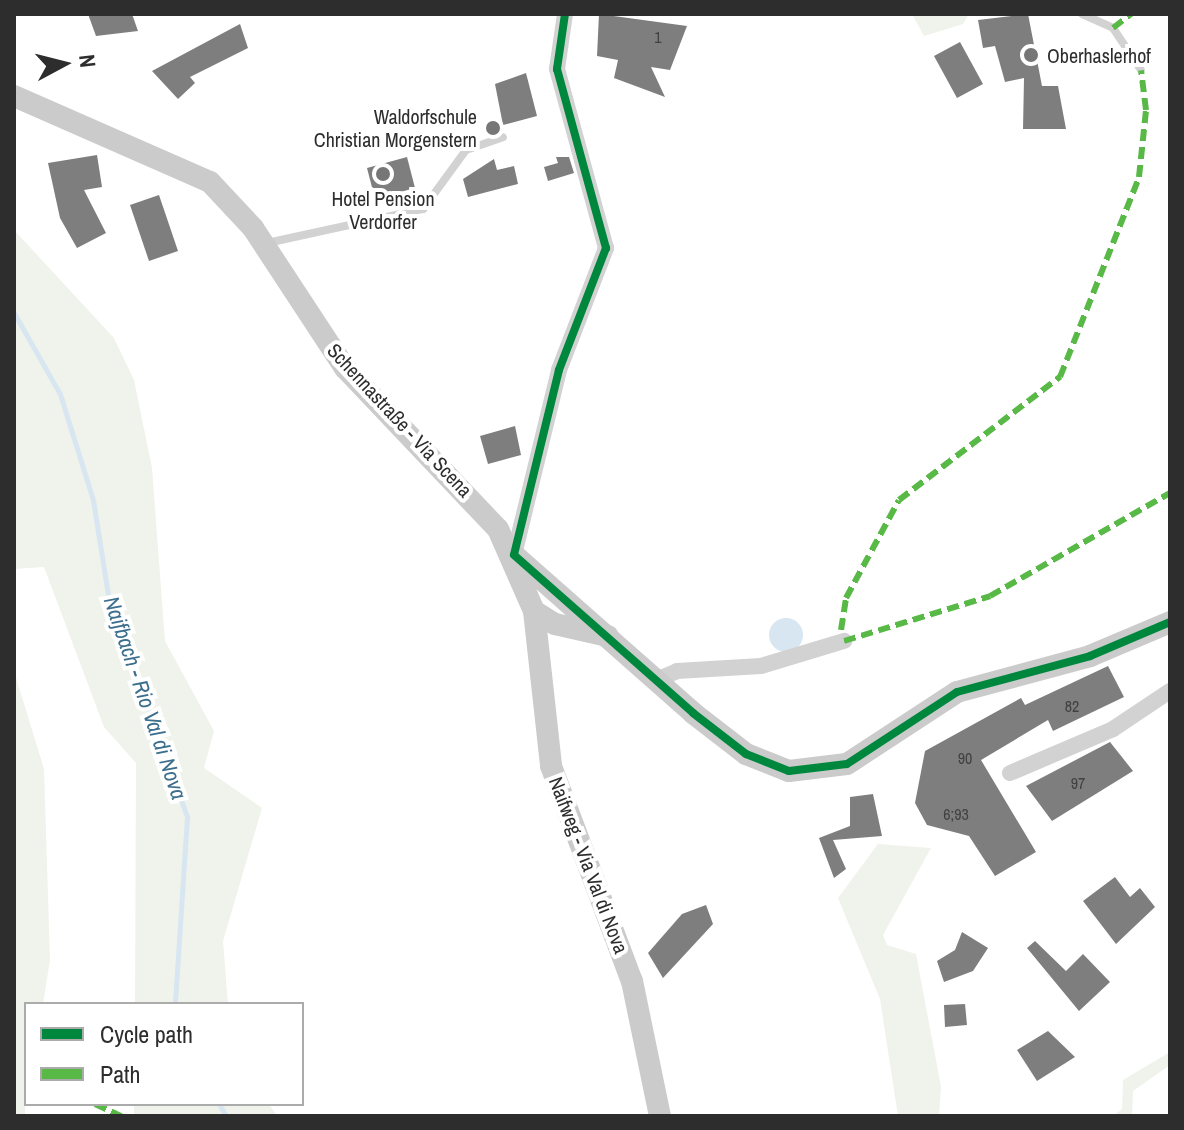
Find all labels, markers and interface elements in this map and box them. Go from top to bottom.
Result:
north arrow [24,24,104,104]
house number: 1 [654,27,662,47]
place label: Oberhaslerhof [1047,43,1151,67]
marker: Oberhaslerhof [1022,46,1040,64]
text: N [72,53,104,69]
place label: Waldorfschule Christian Morgenstern [314,104,477,151]
marker: Waldorfschule Christian Morgenstern [484,119,502,137]
marker: Hotel Pension Verdorfer [374,165,392,183]
place label: Hotel Pension Verdorfer [331,186,435,233]
street label: Schennastraße - Via Scena [323,338,477,502]
water label: Naifbach - Rio Val di Nova [98,593,192,803]
house number: 82 [1065,696,1079,716]
house number: 90 [958,748,972,768]
street label: Naifweg - Via Val di Nova [544,773,634,957]
house number: 97 [1071,773,1085,793]
house number: 6;93 [943,804,969,824]
legend [24,1002,304,1106]
text: Cycle path [100,1018,193,1050]
text: Path [100,1058,141,1090]

